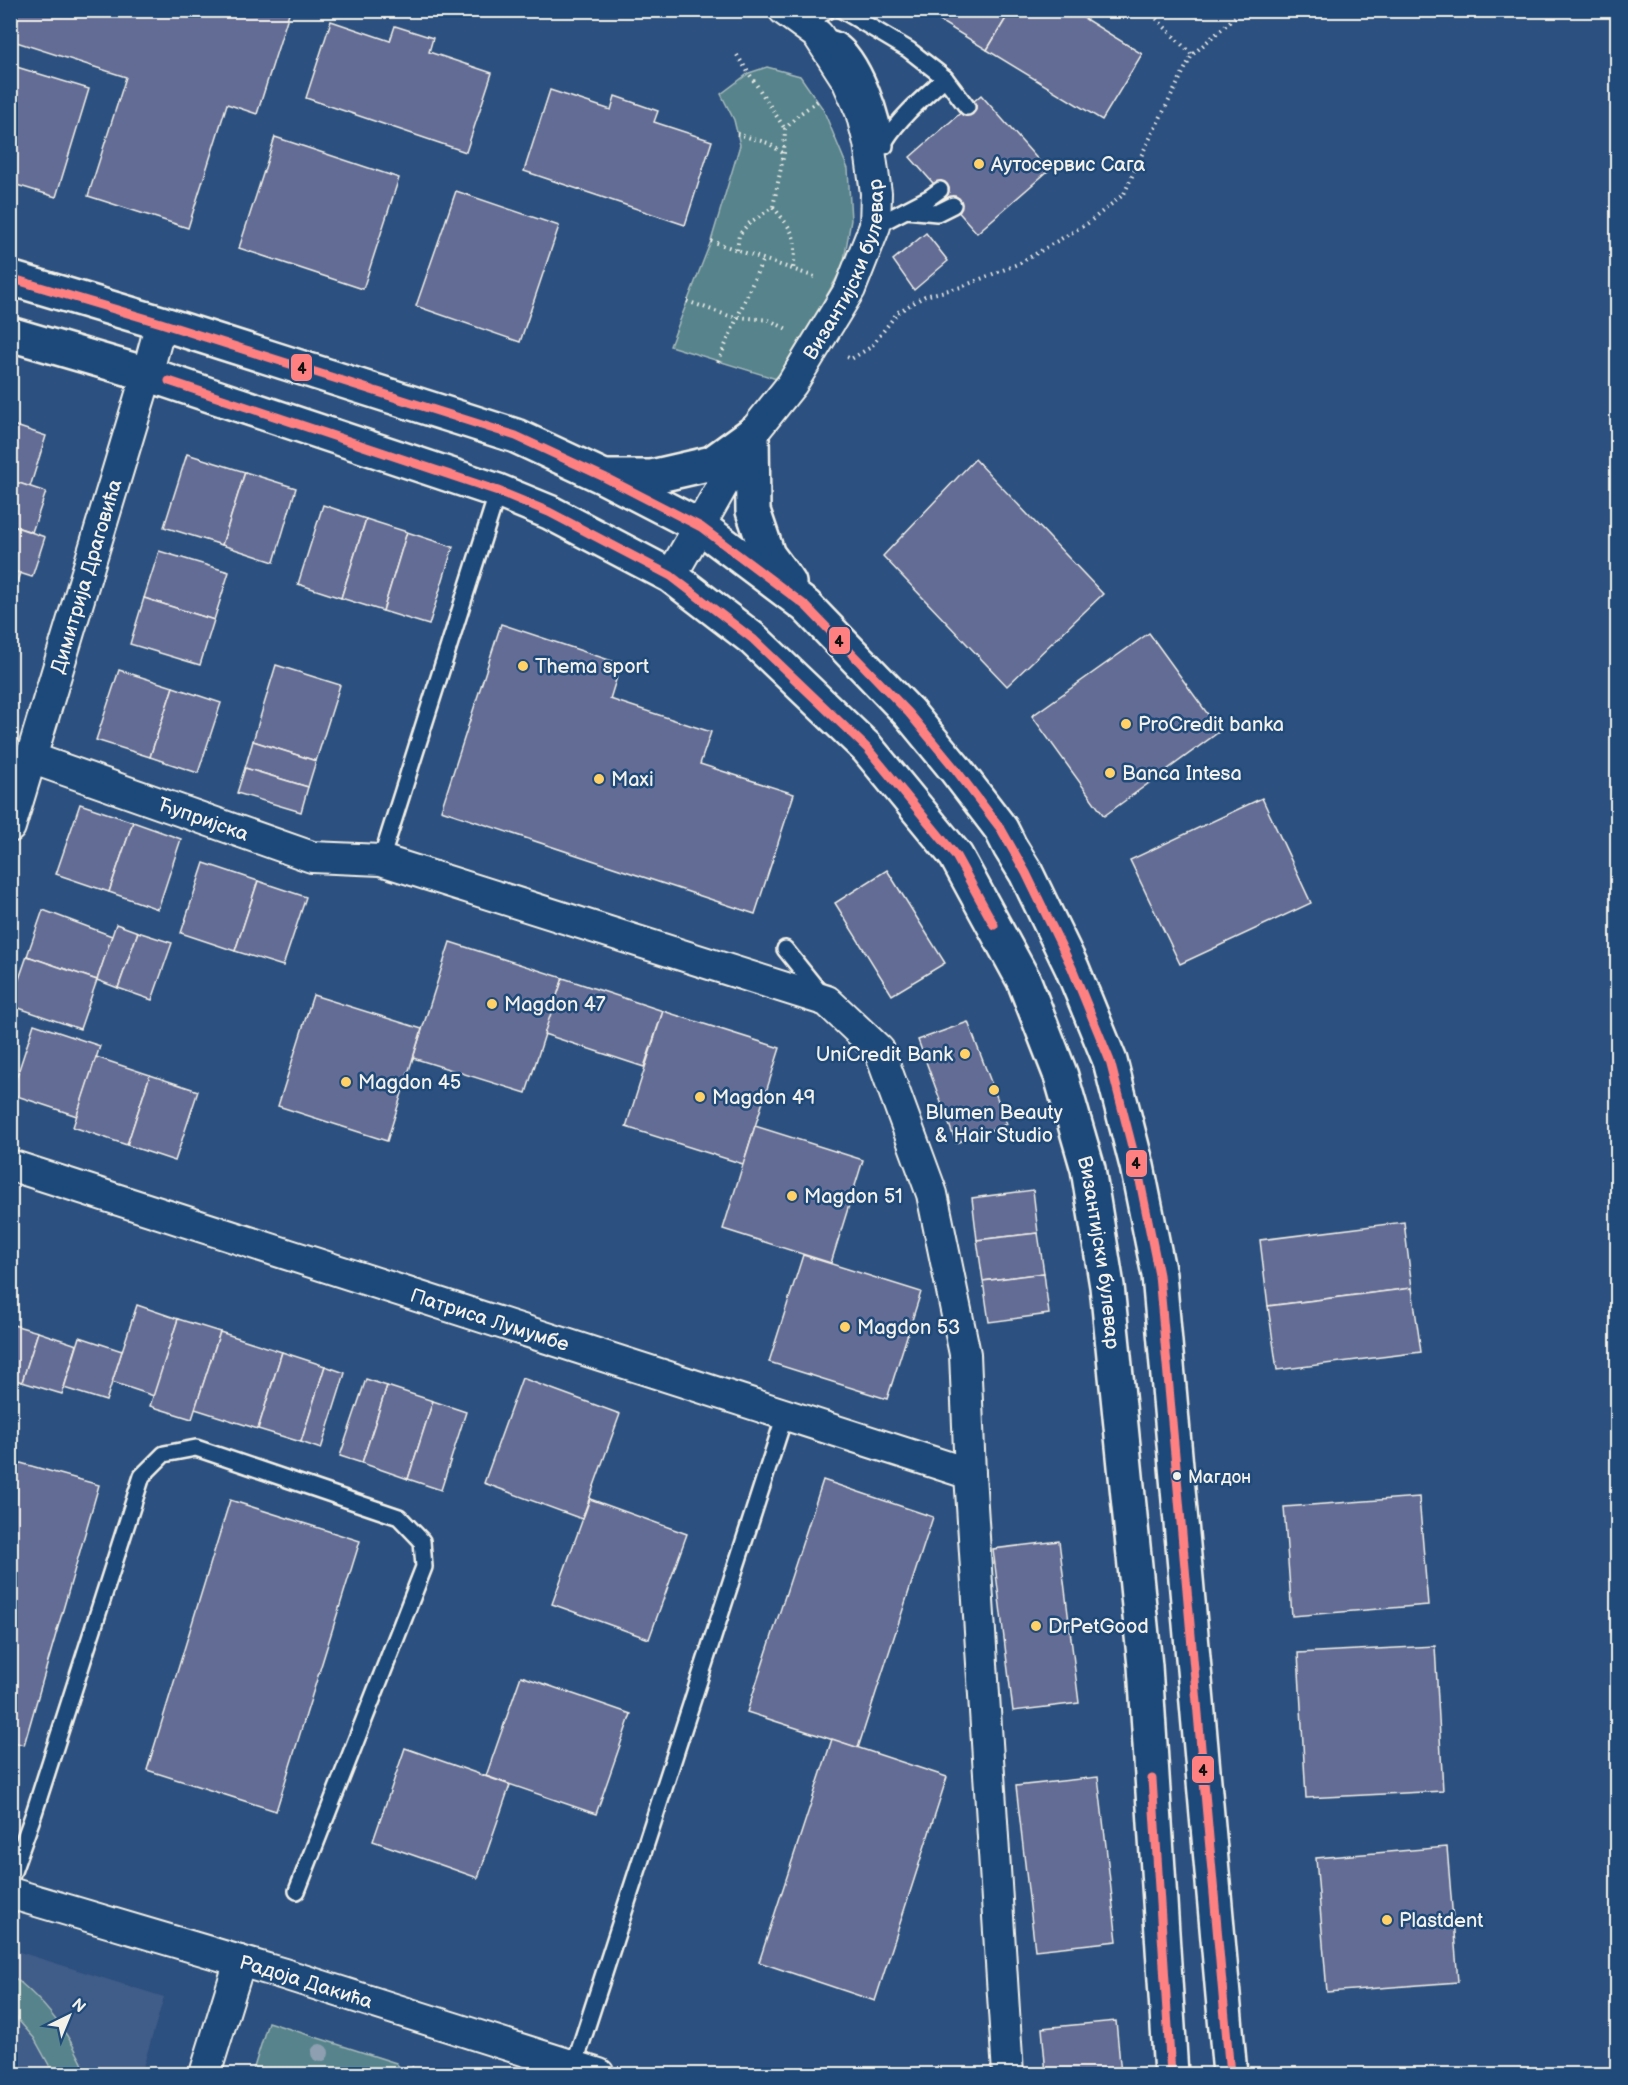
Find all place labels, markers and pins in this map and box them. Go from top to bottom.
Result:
place label: Аутосервис Сага [990,153,1145,177]
marker: Аутосервис Сага [972,157,986,171]
place label: Thema sport [535,655,649,679]
marker: Thema sport [516,659,530,673]
place label: ProCredit banka [1138,713,1284,737]
marker: ProCredit banka [1119,717,1133,731]
place label: Banca Intesa [1122,762,1242,786]
marker: Banca Intesa [1103,766,1117,780]
place label: Maxi [611,768,654,792]
marker: Maxi [592,772,606,786]
place label: Magdon 47 [504,993,606,1017]
marker: Magdon 47 [485,997,499,1011]
place label: UniCredit Bank [816,1043,953,1067]
marker: UniCredit Bank [958,1047,972,1061]
place label: Magdon 45 [358,1071,461,1095]
marker: Magdon 45 [339,1075,353,1089]
marker: Blumen Beauty & Hair Studio [987,1083,1001,1097]
place label: Magdon 49 [712,1086,815,1110]
marker: Magdon 49 [693,1090,707,1104]
place label: Blumen Beauty & Hair Studio [925,1101,1063,1148]
place label: Magdon 51 [804,1185,903,1209]
marker: Magdon 51 [785,1189,799,1203]
place label: Magdon 53 [857,1316,960,1340]
marker: Magdon 53 [838,1320,852,1334]
place label: Магдон [1188,1467,1251,1488]
marker: Магдон [1171,1470,1183,1482]
place label: DrPetGood [1048,1615,1149,1639]
marker: DrPetGood [1029,1619,1043,1633]
place label: Plastdent [1399,1909,1483,1933]
marker: Plastdent [1380,1913,1394,1927]

